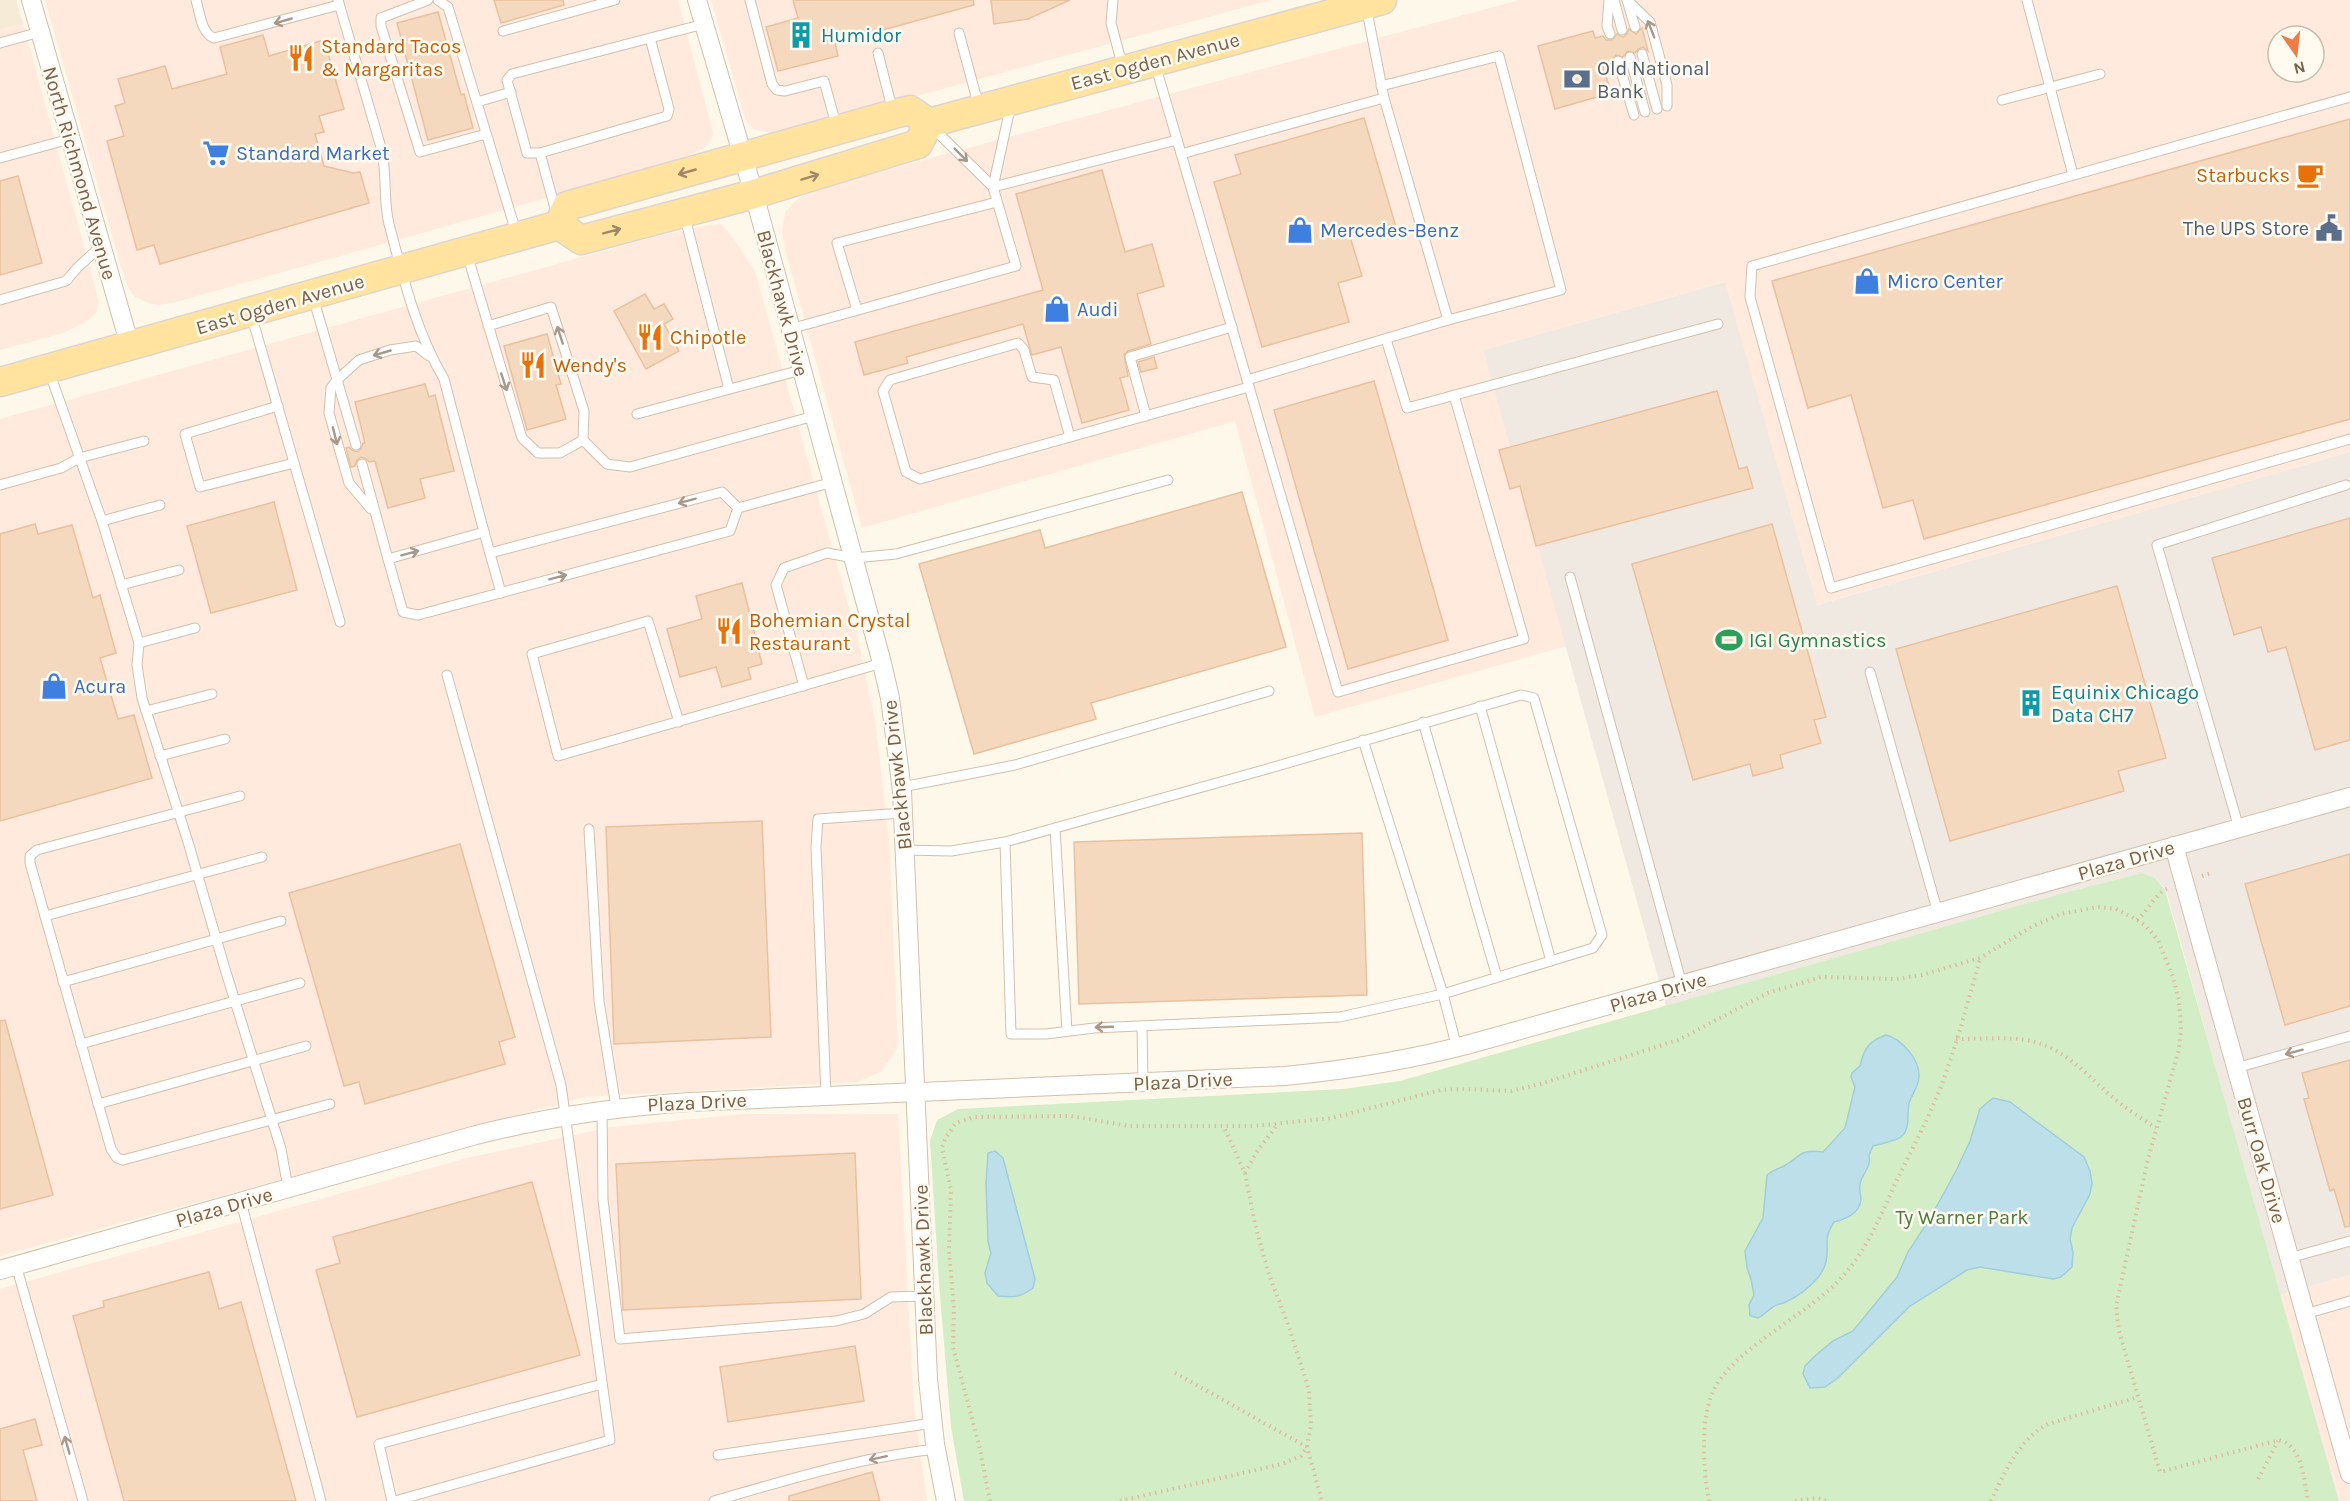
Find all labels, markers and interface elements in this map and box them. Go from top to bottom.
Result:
one-way arrow [274,16,293,27]
building icon: Humidor [786,20,816,50]
one-way arrow [1644,20,1655,38]
place label: Humidor [821,24,902,47]
north arrow [2266,24,2326,84]
street label: East Ogden Avenue [1068,28,1242,95]
place label: Standard Tacos & Margaritas [321,35,461,81]
restaurant icon: Standard Tacos & Margaritas [286,43,316,73]
place label: Old National Bank [1597,57,1710,103]
text: N [2292,57,2307,79]
street label: North Richmond Avenue [38,64,121,282]
bank icon: Old National Bank [1562,64,1592,94]
supermarket icon: Standard Market [201,138,231,168]
place label: Standard Market [236,142,390,165]
one-way arrow [953,148,968,162]
cafe icon: Starbucks [2295,160,2325,190]
place label: Starbucks [2196,164,2290,187]
one-way arrow [678,167,697,178]
one-way arrow [800,171,819,182]
public building icon: The UPS Store [2314,213,2344,243]
shop icon: Mercedes-Benz [1285,215,1315,245]
place label: The UPS Store [2183,217,2309,240]
place label: Mercedes-Benz [1320,219,1459,242]
one-way arrow [602,225,621,237]
street label: Blackhawk Drive [752,227,813,379]
shop icon: Micro Center [1852,266,1882,296]
street label: East Ogden Avenue [193,269,367,340]
place label: Micro Center [1887,270,2004,293]
shop icon: Audi [1042,294,1072,324]
place label: Audi [1077,298,1118,321]
restaurant icon: Chipotle [635,322,665,352]
one-way arrow [553,326,564,345]
place label: Chipotle [670,326,746,349]
one-way arrow [373,348,392,359]
restaurant icon: Wendy's [518,350,548,380]
place label: Wendy's [553,354,627,377]
one-way arrow [500,372,511,391]
one-way arrow [329,426,341,445]
one-way arrow [678,496,697,508]
one-way arrow [400,546,419,558]
one-way arrow [548,571,567,583]
place label: Bohemian Crystal Restaurant [749,609,911,655]
restaurant icon: Bohemian Crystal Restaurant [714,616,744,646]
sports icon: IGI Gymnastics [1714,625,1744,655]
place label: IGI Gymnastics [1749,629,1887,652]
shop icon: Acura [39,671,69,701]
place label: Acura [74,675,126,698]
place label: Equinix Chicago Data CH7 [2051,681,2199,727]
building icon: Equinix Chicago Data CH7 [2016,688,2046,718]
street label: Blackhawk Drive [878,699,917,851]
street label: Plaza Drive [2075,836,2177,885]
street label: Plaza Drive [1607,968,1709,1017]
one-way arrow [1095,1022,1115,1033]
one-way arrow [2285,1047,2304,1058]
street label: Plaza Drive [1133,1067,1233,1096]
street label: Plaza Drive [647,1088,747,1117]
street label: Burr Oak Drive [2232,1094,2291,1226]
street label: Plaza Drive [173,1183,275,1232]
street label: Blackhawk Drive [909,1184,938,1336]
park label: Ty Warner Park [1896,1206,2028,1229]
one-way arrow [61,1436,72,1455]
one-way arrow [869,1453,889,1464]

